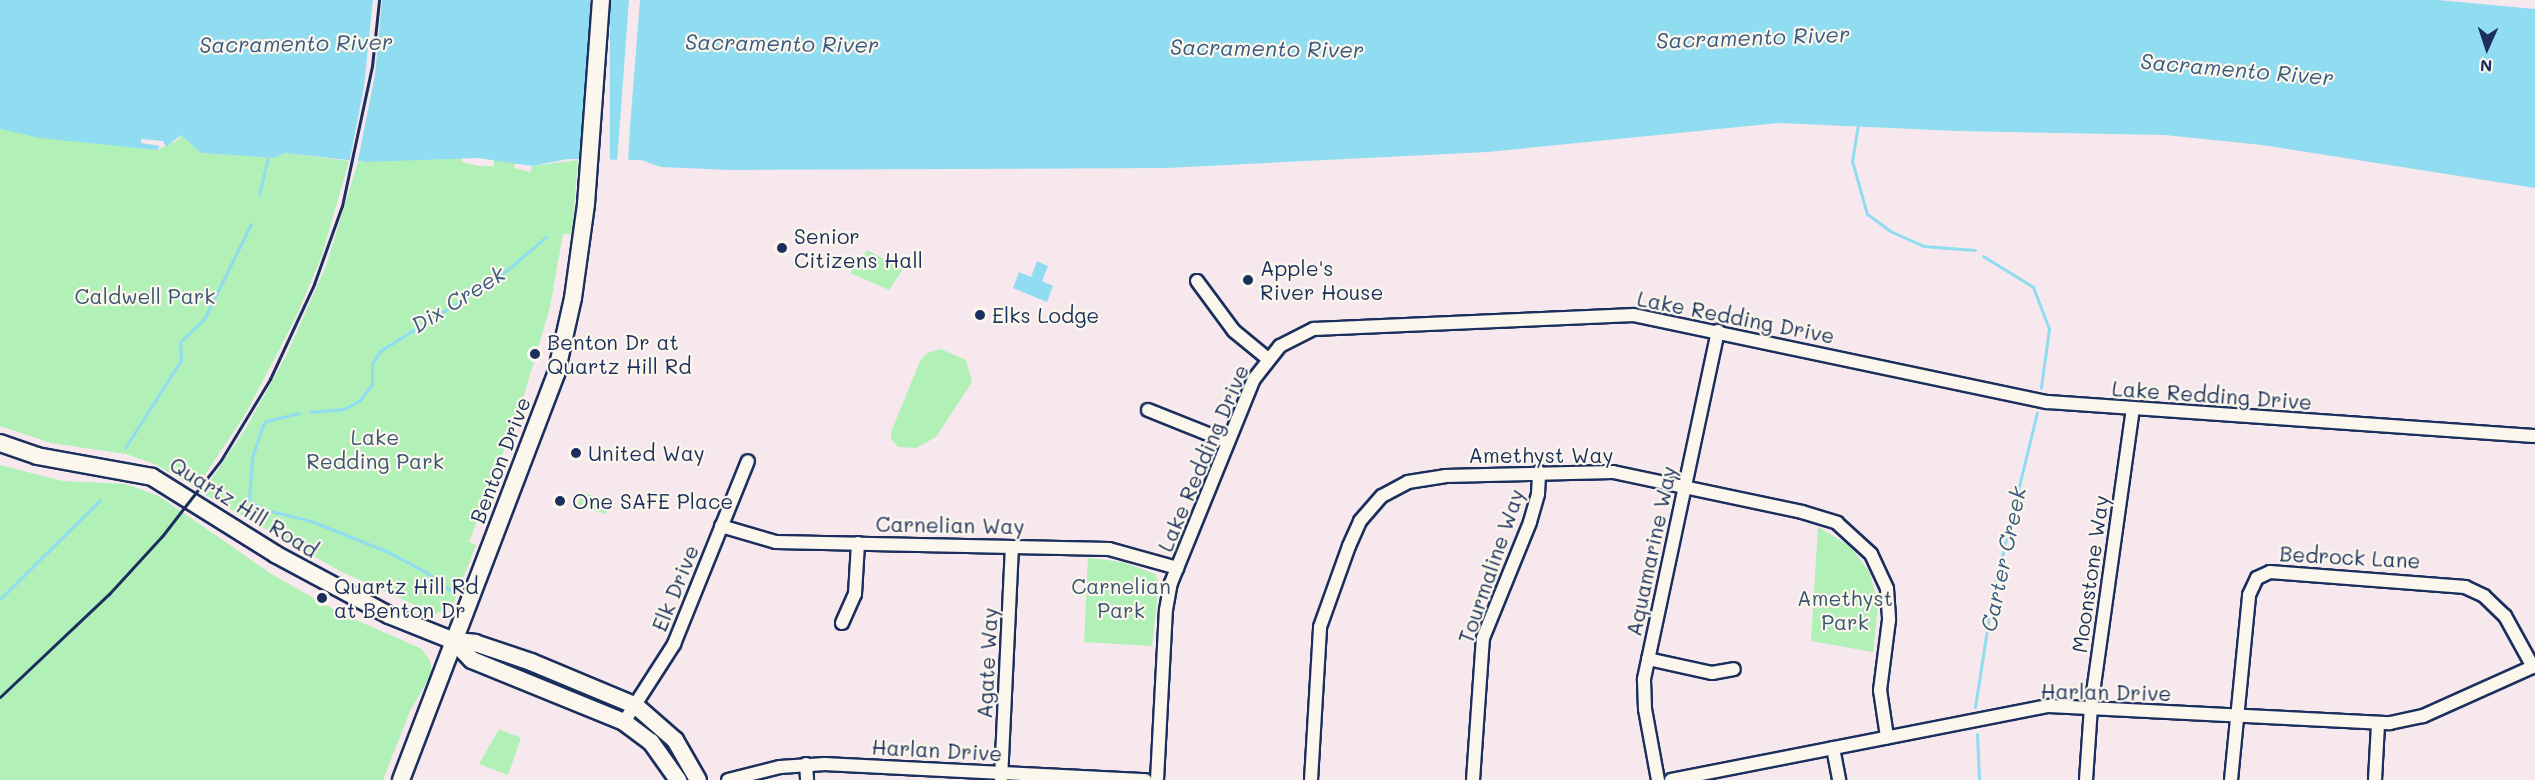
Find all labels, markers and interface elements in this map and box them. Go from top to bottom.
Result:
north arrow [2457,18,2517,78]
water label: Sacramento River [1656,20,1850,54]
water label: Sacramento River [199,28,393,58]
water label: Sacramento River [685,28,879,58]
water label: Sacramento River [1170,33,1364,63]
water label: Sacramento River [2139,47,2335,91]
text: N [2479,56,2493,77]
place label: Senior Citizens Hall [794,223,923,273]
marker: Senior Citizens Hall [775,241,789,255]
place label: Apple's River House [1260,255,1383,305]
water label: Dix Creek [406,260,510,338]
marker: Apple's River House [1241,273,1255,287]
park label: Caldwell Park [75,283,215,309]
street label: Lake Redding Drive [1635,285,1837,349]
place label: Elks Lodge [992,302,1099,328]
marker: Elks Lodge [973,308,987,322]
place label: Benton Dr at Quartz Hill Rd [547,329,692,379]
marker: Benton Dr at Quartz Hill Rd [528,347,542,361]
street label: Lake Redding Drive [1152,361,1254,555]
street label: Lake Redding Drive [2111,375,2313,415]
street label: Benton Drive [464,393,536,527]
park label: Lake Redding Park [306,424,444,474]
place label: United Way [588,440,705,466]
street label: Amethyst Way [1469,442,1613,468]
marker: United Way [569,446,583,460]
street label: Quartz Hill Road [165,451,323,563]
street label: Aquamarine Way [1621,464,1681,638]
water label: Carter Creek [1975,484,2031,634]
street label: Tourmaline Way [1453,486,1529,646]
place label: One SAFE Place [572,488,733,514]
marker: One SAFE Place [553,494,567,508]
street label: Moonstone Way [2066,494,2114,654]
street label: Carnelian Way [875,511,1025,539]
street label: Elk Drive [646,541,704,635]
street label: Bedrock Lane [2279,541,2421,573]
place label: Quartz Hill Rd at Benton Dr [334,573,479,623]
park label: Carnelian Park [1071,573,1171,623]
park label: Amethyst Park [1797,585,1893,635]
marker: Quartz Hill Rd at Benton Dr [315,591,329,605]
street label: Agate Way [972,607,1002,719]
street label: Harlan Drive [2040,678,2172,706]
street label: Harlan Drive [871,734,1003,766]

